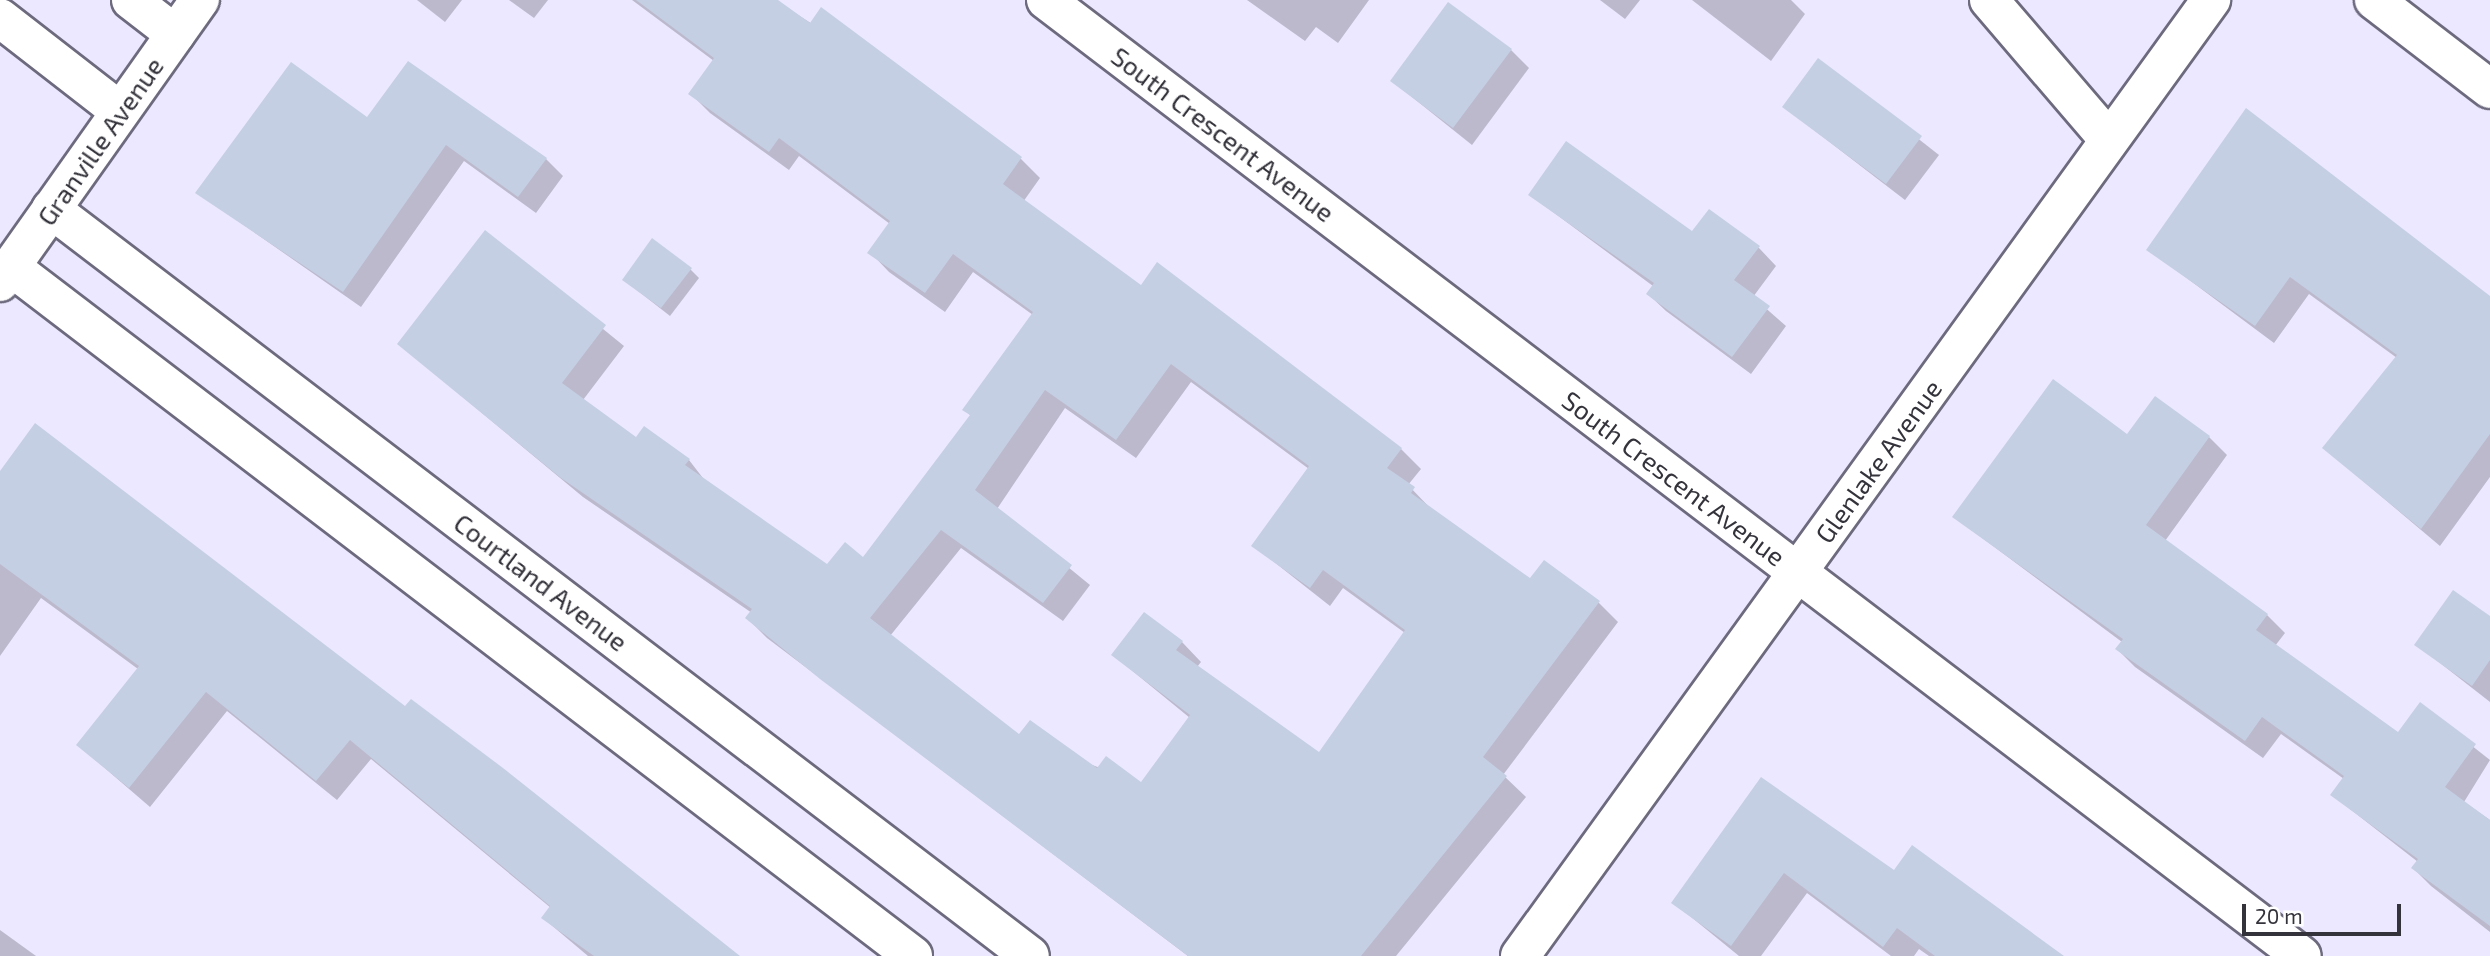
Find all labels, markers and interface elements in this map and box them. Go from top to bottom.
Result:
street label: South Crescent Avenue [1105,40,1341,228]
street label: Granville Avenue [30,51,170,231]
street label: Glenlake Avenue [1808,373,1948,549]
street label: South Crescent Avenue [1556,384,1792,572]
street label: Courtland Avenue [448,506,634,658]
scale bar [2245,890,2404,934]
text: 20 m [2255,903,2303,928]

